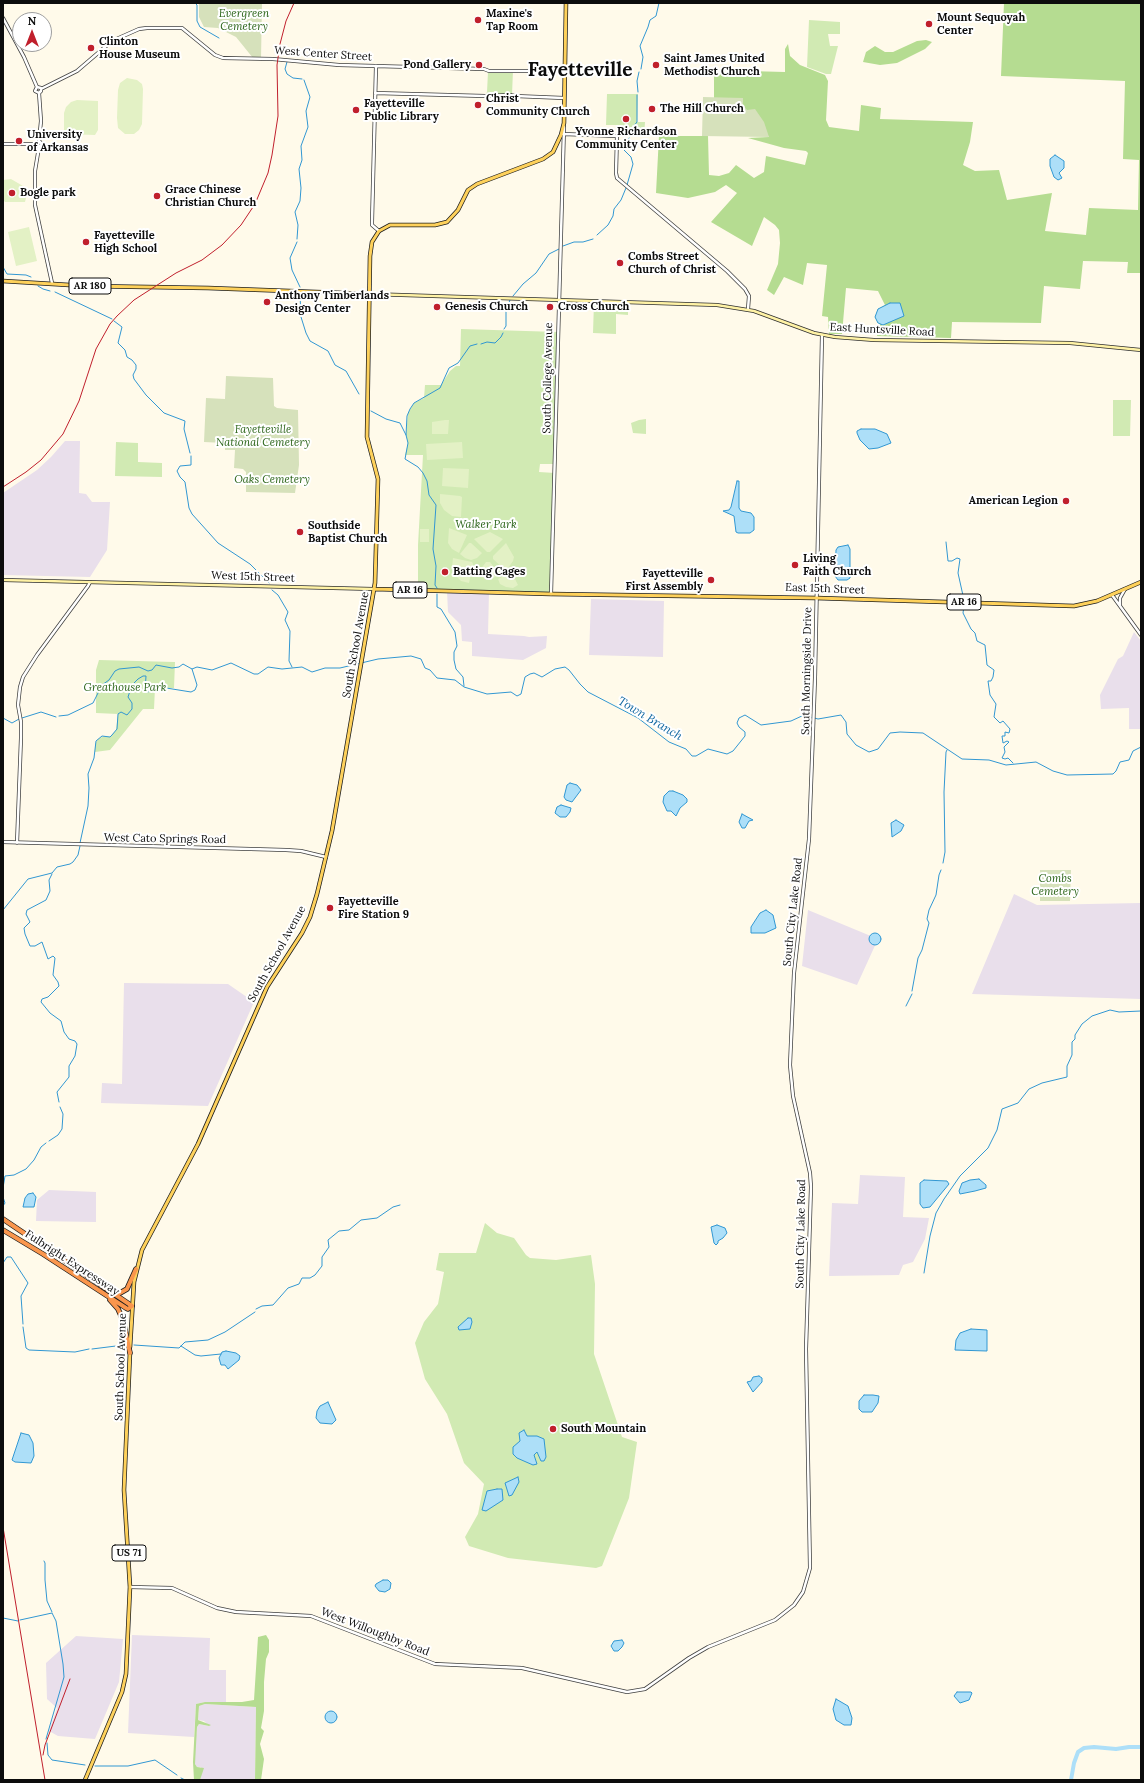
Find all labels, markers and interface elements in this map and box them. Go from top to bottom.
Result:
park label: Evergreen Cemetery [219,7,269,33]
place label: Maxine's Tap Room [486,7,538,33]
place label: Mount Sequoyah Center [937,11,1025,37]
north arrow [12,12,52,52]
text: N [28,14,36,28]
marker: Maxine's Tap Room [473,15,483,25]
marker: Mount Sequoyah Center [924,19,934,29]
place label: Clinton House Museum [99,35,180,61]
marker: Clinton House Museum [86,43,96,53]
street label: West Center Street [274,44,372,64]
place label: Saint James United Methodist Church [664,52,765,78]
place label: Pond Gallery [403,58,471,72]
marker: Pond Gallery [474,60,484,70]
district label: Fayetteville [528,60,632,82]
marker: Saint James United Methodist Church [651,60,661,70]
place label: Christ Community Church [486,92,590,118]
place label: Fayetteville Public Library [364,97,439,123]
marker: Christ Community Church [473,100,483,110]
place label: The Hill Church [660,102,744,116]
marker: The Hill Church [647,104,657,114]
marker: Fayetteville Public Library [351,105,361,115]
marker: Yvonne Richardson Community Center [621,114,631,124]
place label: Yvonne Richardson Community Center [575,125,677,151]
place label: University of Arkansas [27,128,88,154]
marker: University of Arkansas [14,136,24,146]
place label: Grace Chinese Christian Church [165,183,256,209]
place label: Bogle park [20,186,76,200]
marker: Bogle park [7,188,17,198]
marker: Grace Chinese Christian Church [152,191,162,201]
place label: Fayetteville High School [94,229,157,255]
marker: Fayetteville High School [81,237,91,247]
place label: Combs Street Church of Christ [628,250,716,276]
marker: Combs Street Church of Christ [615,258,625,268]
road number: AR 180 [69,278,111,294]
place label: Anthony Timberlands Design Center [275,289,389,315]
marker: Anthony Timberlands Design Center [262,297,272,307]
place label: Genesis Church [445,300,528,314]
place label: Cross Church [558,300,629,314]
marker: Genesis Church [432,302,442,312]
marker: Cross Church [545,302,555,312]
street label: East Huntsville Road [829,321,935,339]
street label: South College Avenue [540,322,556,434]
park label: Fayetteville National Cemetery [216,423,310,449]
park label: Oaks Cemetery [234,473,310,487]
place label: American Legion [969,494,1058,508]
marker: American Legion [1061,496,1071,506]
park label: Walker Park [455,518,517,532]
place label: Southside Baptist Church [308,519,387,545]
marker: Southside Baptist Church [295,527,305,537]
place label: Living Faith Church [803,552,871,578]
marker: Living Faith Church [790,560,800,570]
place label: Batting Cages [453,565,525,579]
marker: Batting Cages [440,567,450,577]
place label: Fayetteville First Assembly [626,567,703,593]
street label: West 15th Street [211,569,295,585]
marker: Fayetteville First Assembly [706,575,716,585]
street label: East 15th Street [785,581,865,597]
road number: AR 16 [393,582,427,598]
street label: South School Avenue [340,591,372,699]
road number: AR 16 [947,594,981,610]
street label: South Morningside Drive [799,607,815,735]
park label: Greathouse Park [84,681,166,695]
water label: Town Branch [615,694,685,744]
street label: West Cato Springs Road [104,831,226,847]
street label: South City Lake Road [781,857,805,967]
park label: Combs Cemetery [1031,872,1079,898]
place label: Fayetteville Fire Station 9 [338,895,409,921]
marker: Fayetteville Fire Station 9 [325,903,335,913]
street label: South School Avenue [245,904,309,1004]
street label: South City Lake Road [793,1179,809,1289]
street label: Fulbright Expressway [22,1228,122,1298]
street label: South School Avenue [113,1313,129,1421]
place label: South Mountain [561,1422,646,1436]
marker: South Mountain [548,1424,558,1434]
road number: US 71 [112,1545,146,1561]
street label: West Willoughby Road [319,1605,431,1659]

